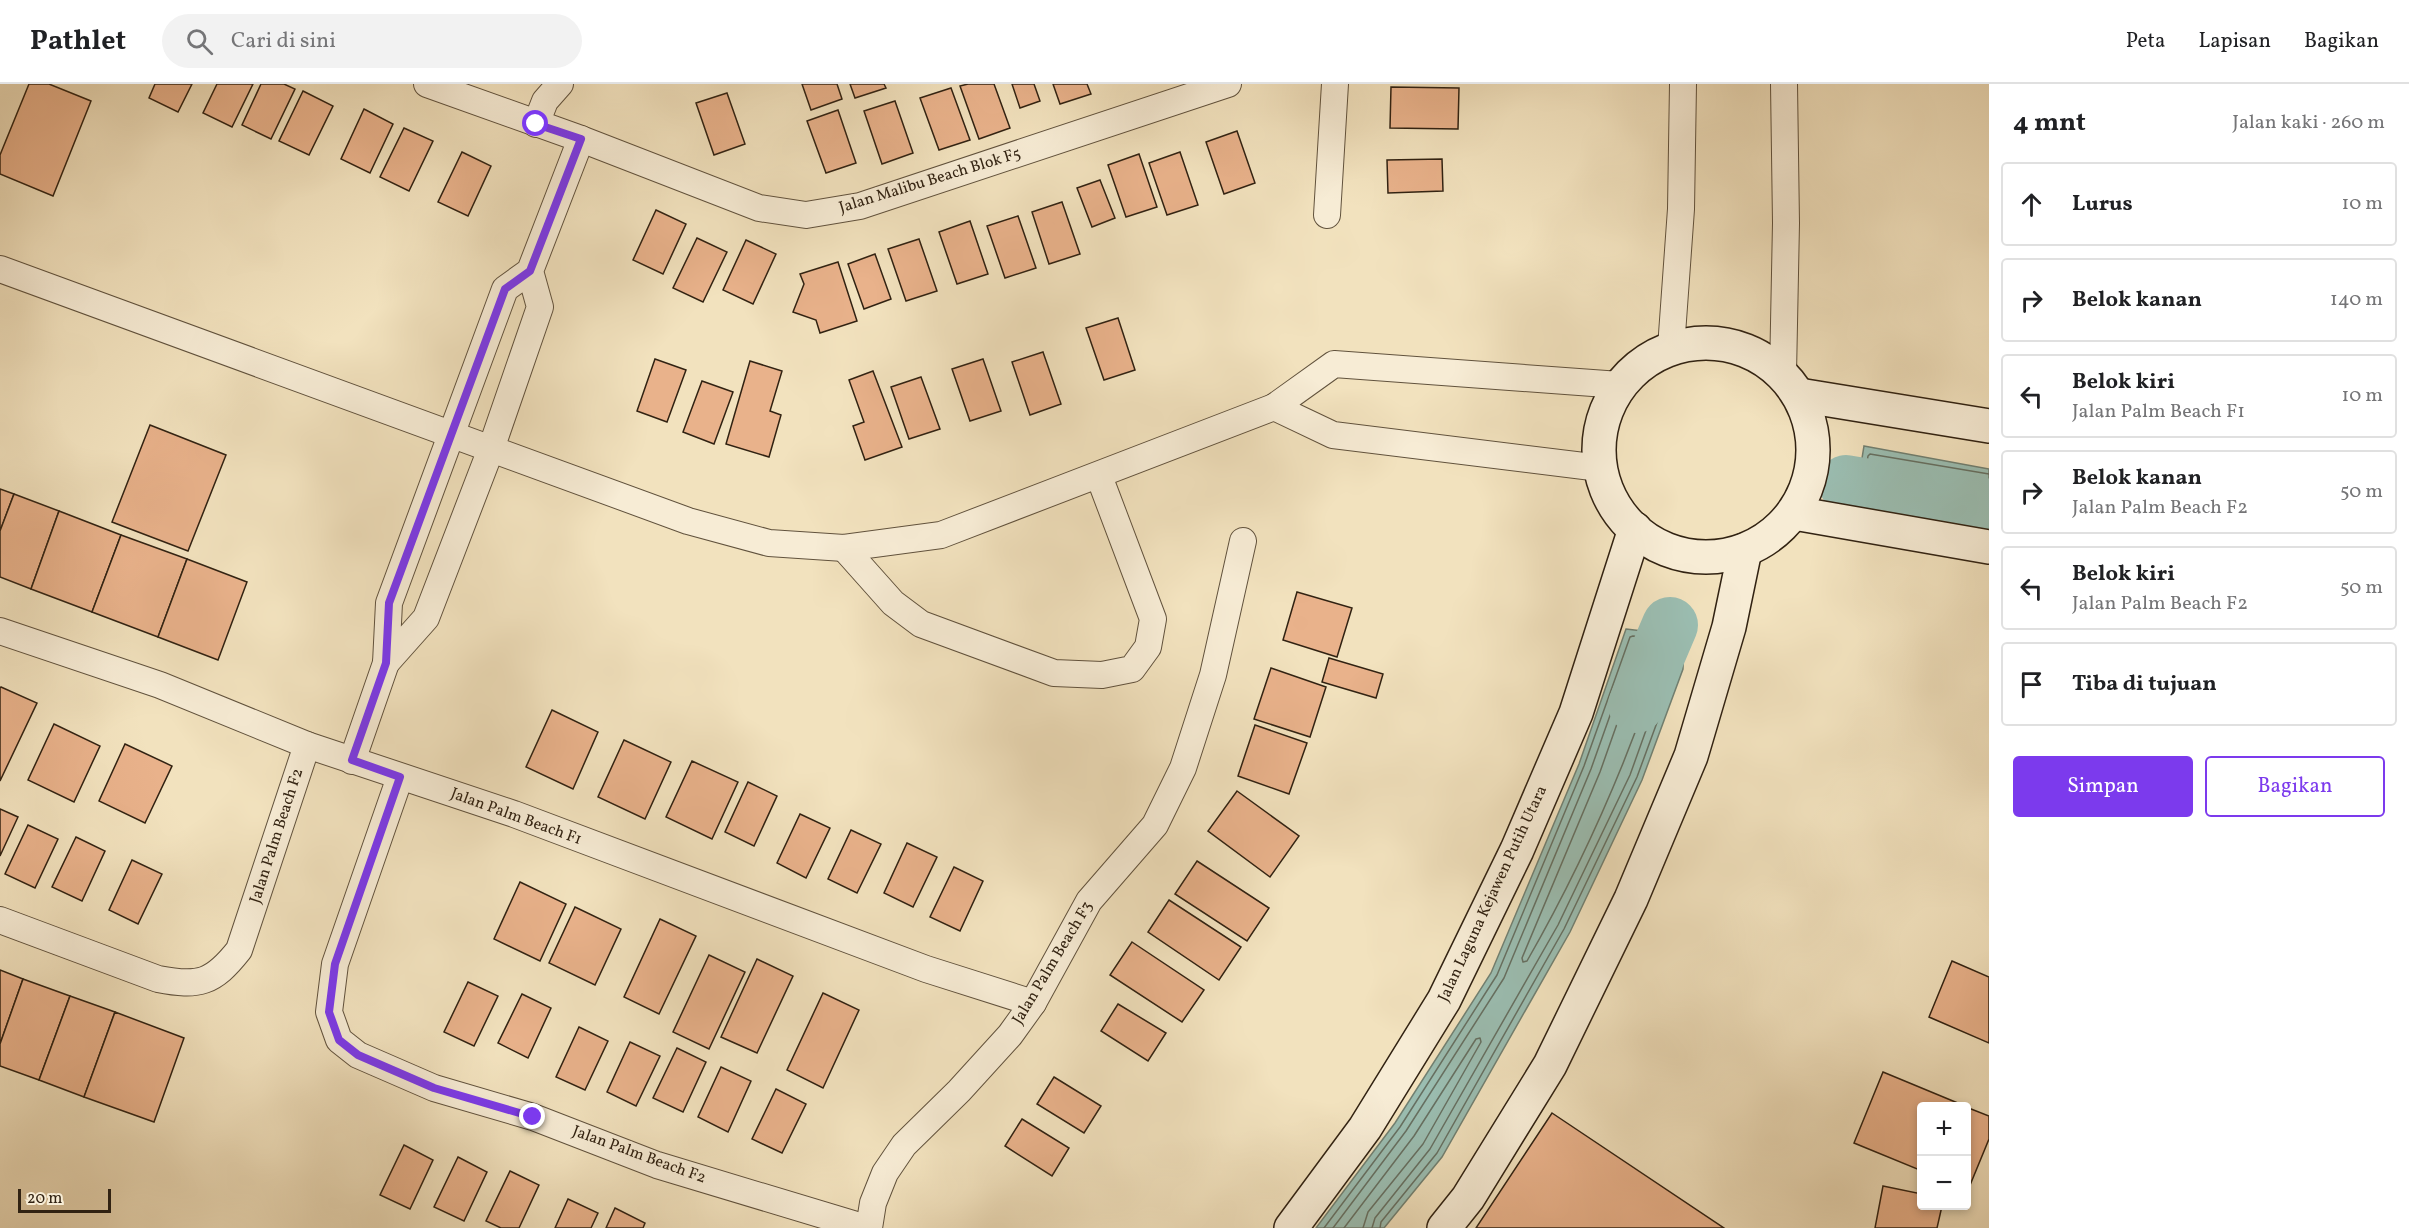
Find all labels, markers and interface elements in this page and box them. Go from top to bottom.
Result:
search box [162,14,582,68]
text: Pathlet [30,22,126,61]
icon: search [183,25,216,58]
text: Cari di sini [231,26,336,57]
text: Peta [2126,27,2165,56]
text: Lapisan [2198,27,2271,56]
text: Bagikan [2304,27,2379,56]
text: 4 mnt [2013,105,2086,141]
text: Jalan kaki · 260 m [2232,109,2385,137]
route start [522,110,548,136]
street label: Jalan Malibu Beach Blok F5 [836,143,1024,219]
icon: ahead [2015,188,2048,221]
text: Lurus [2072,189,2133,220]
text: 10 m [2342,190,2383,218]
icon: right [2015,284,2048,317]
text: Belok kanan [2072,285,2202,316]
text: 140 m [2330,286,2383,314]
text: Belok kiri [2072,367,2175,398]
icon: left [2015,380,2048,413]
text: 10 m [2342,382,2383,410]
text: Jalan Palm Beach F1 [2072,398,2245,426]
text: Belok kanan [2072,463,2202,494]
icon: right [2015,476,2048,509]
text: 50 m [2340,478,2383,506]
text: Jalan Palm Beach F2 [2072,494,2248,522]
text: Belok kiri [2072,559,2175,590]
icon: left [2015,572,2048,605]
text: 50 m [2340,574,2383,602]
text: Jalan Palm Beach F2 [2072,590,2248,618]
icon: arrive [2015,668,2048,701]
text: Tiba di tujuan [2072,669,2217,700]
button: Simpan [2013,756,2193,817]
button: Bagikan [2205,756,2385,817]
street label: Jalan Palm Beach F2 [245,766,309,906]
street label: Jalan Laguna Kejawen Putih Utara [1433,782,1553,1006]
street label: Jalan Palm Beach F1 [447,783,585,851]
street label: Jalan Palm Beach F3 [1007,897,1099,1029]
map controls [1917,1102,1971,1210]
button: + [1917,1102,1971,1156]
route end [519,1103,545,1129]
street label: Jalan Palm Beach F2 [569,1121,709,1189]
button: − [1917,1156,1971,1210]
scale bar [18,1186,111,1214]
text: 20 m [27,1188,62,1210]

